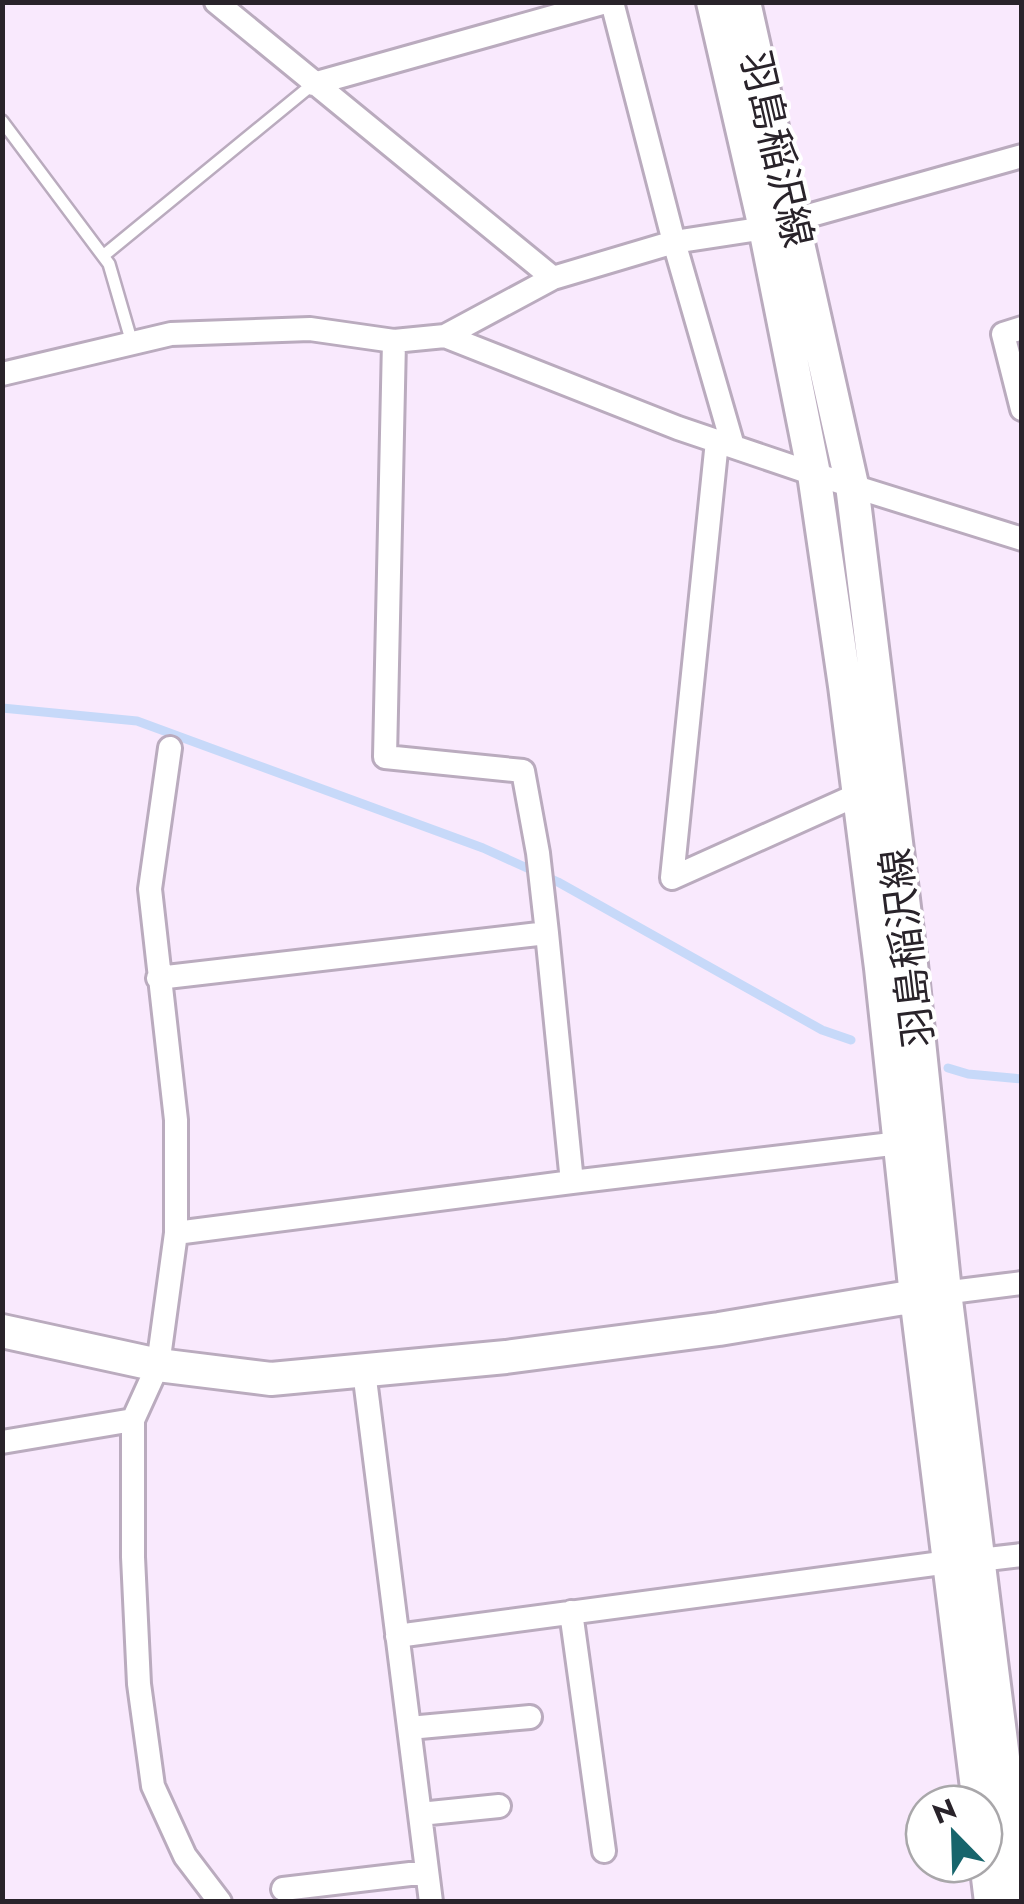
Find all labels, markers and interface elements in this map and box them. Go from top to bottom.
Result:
street label: 羽島稲沢線 [726,45,828,253]
street label: 羽島稲沢線 [866,845,948,1051]
north arrow [904,1784,1004,1884]
text: N [926,1788,963,1835]

